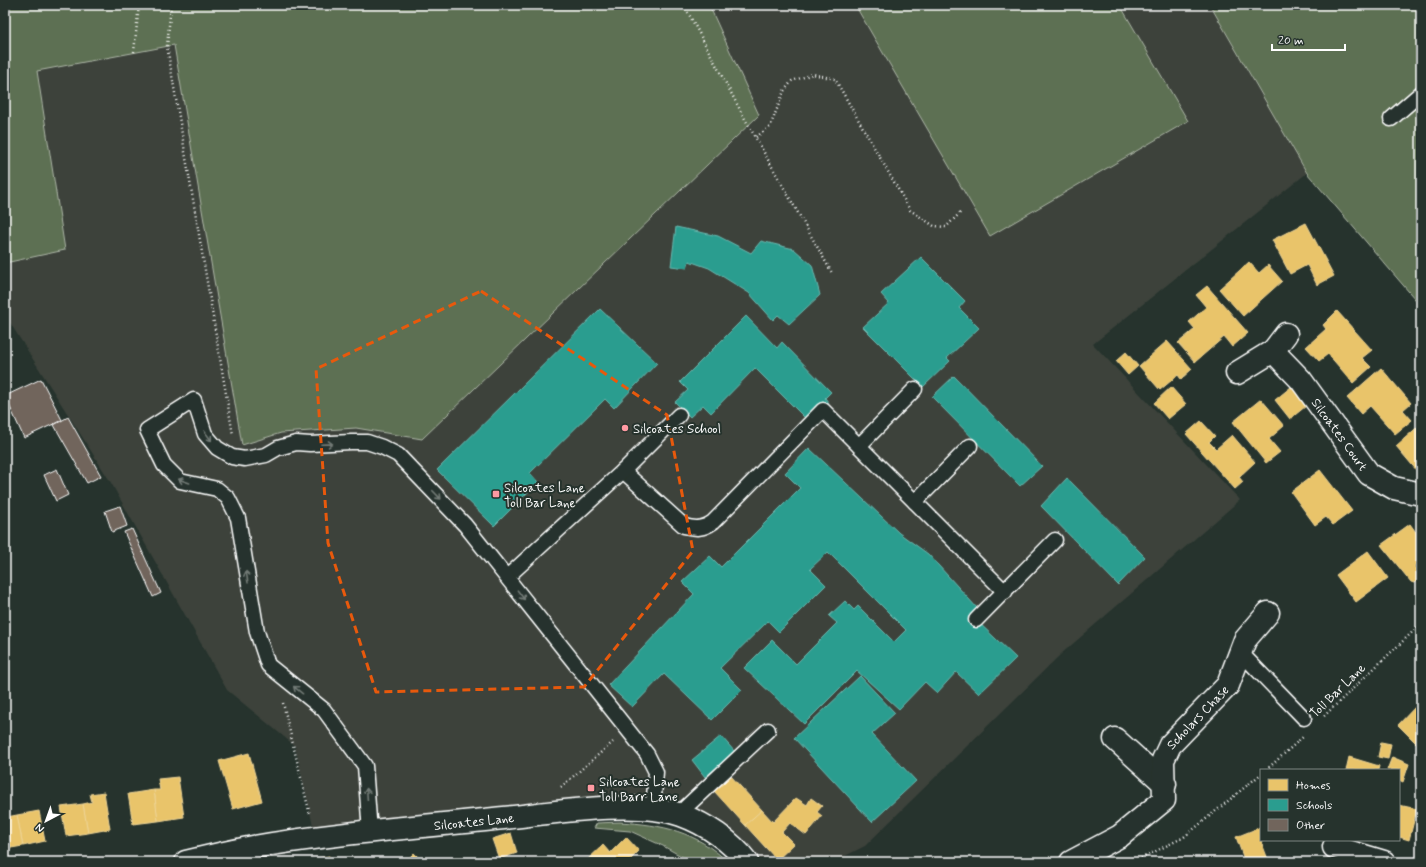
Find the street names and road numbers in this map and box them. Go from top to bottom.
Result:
street label: Silcoates Court [1307,395,1371,475]
street label: Toll Bar Lane [1306,660,1370,722]
street label: Scholars Chase [1163,682,1233,754]
street label: Silcoates Lane [433,810,515,835]

